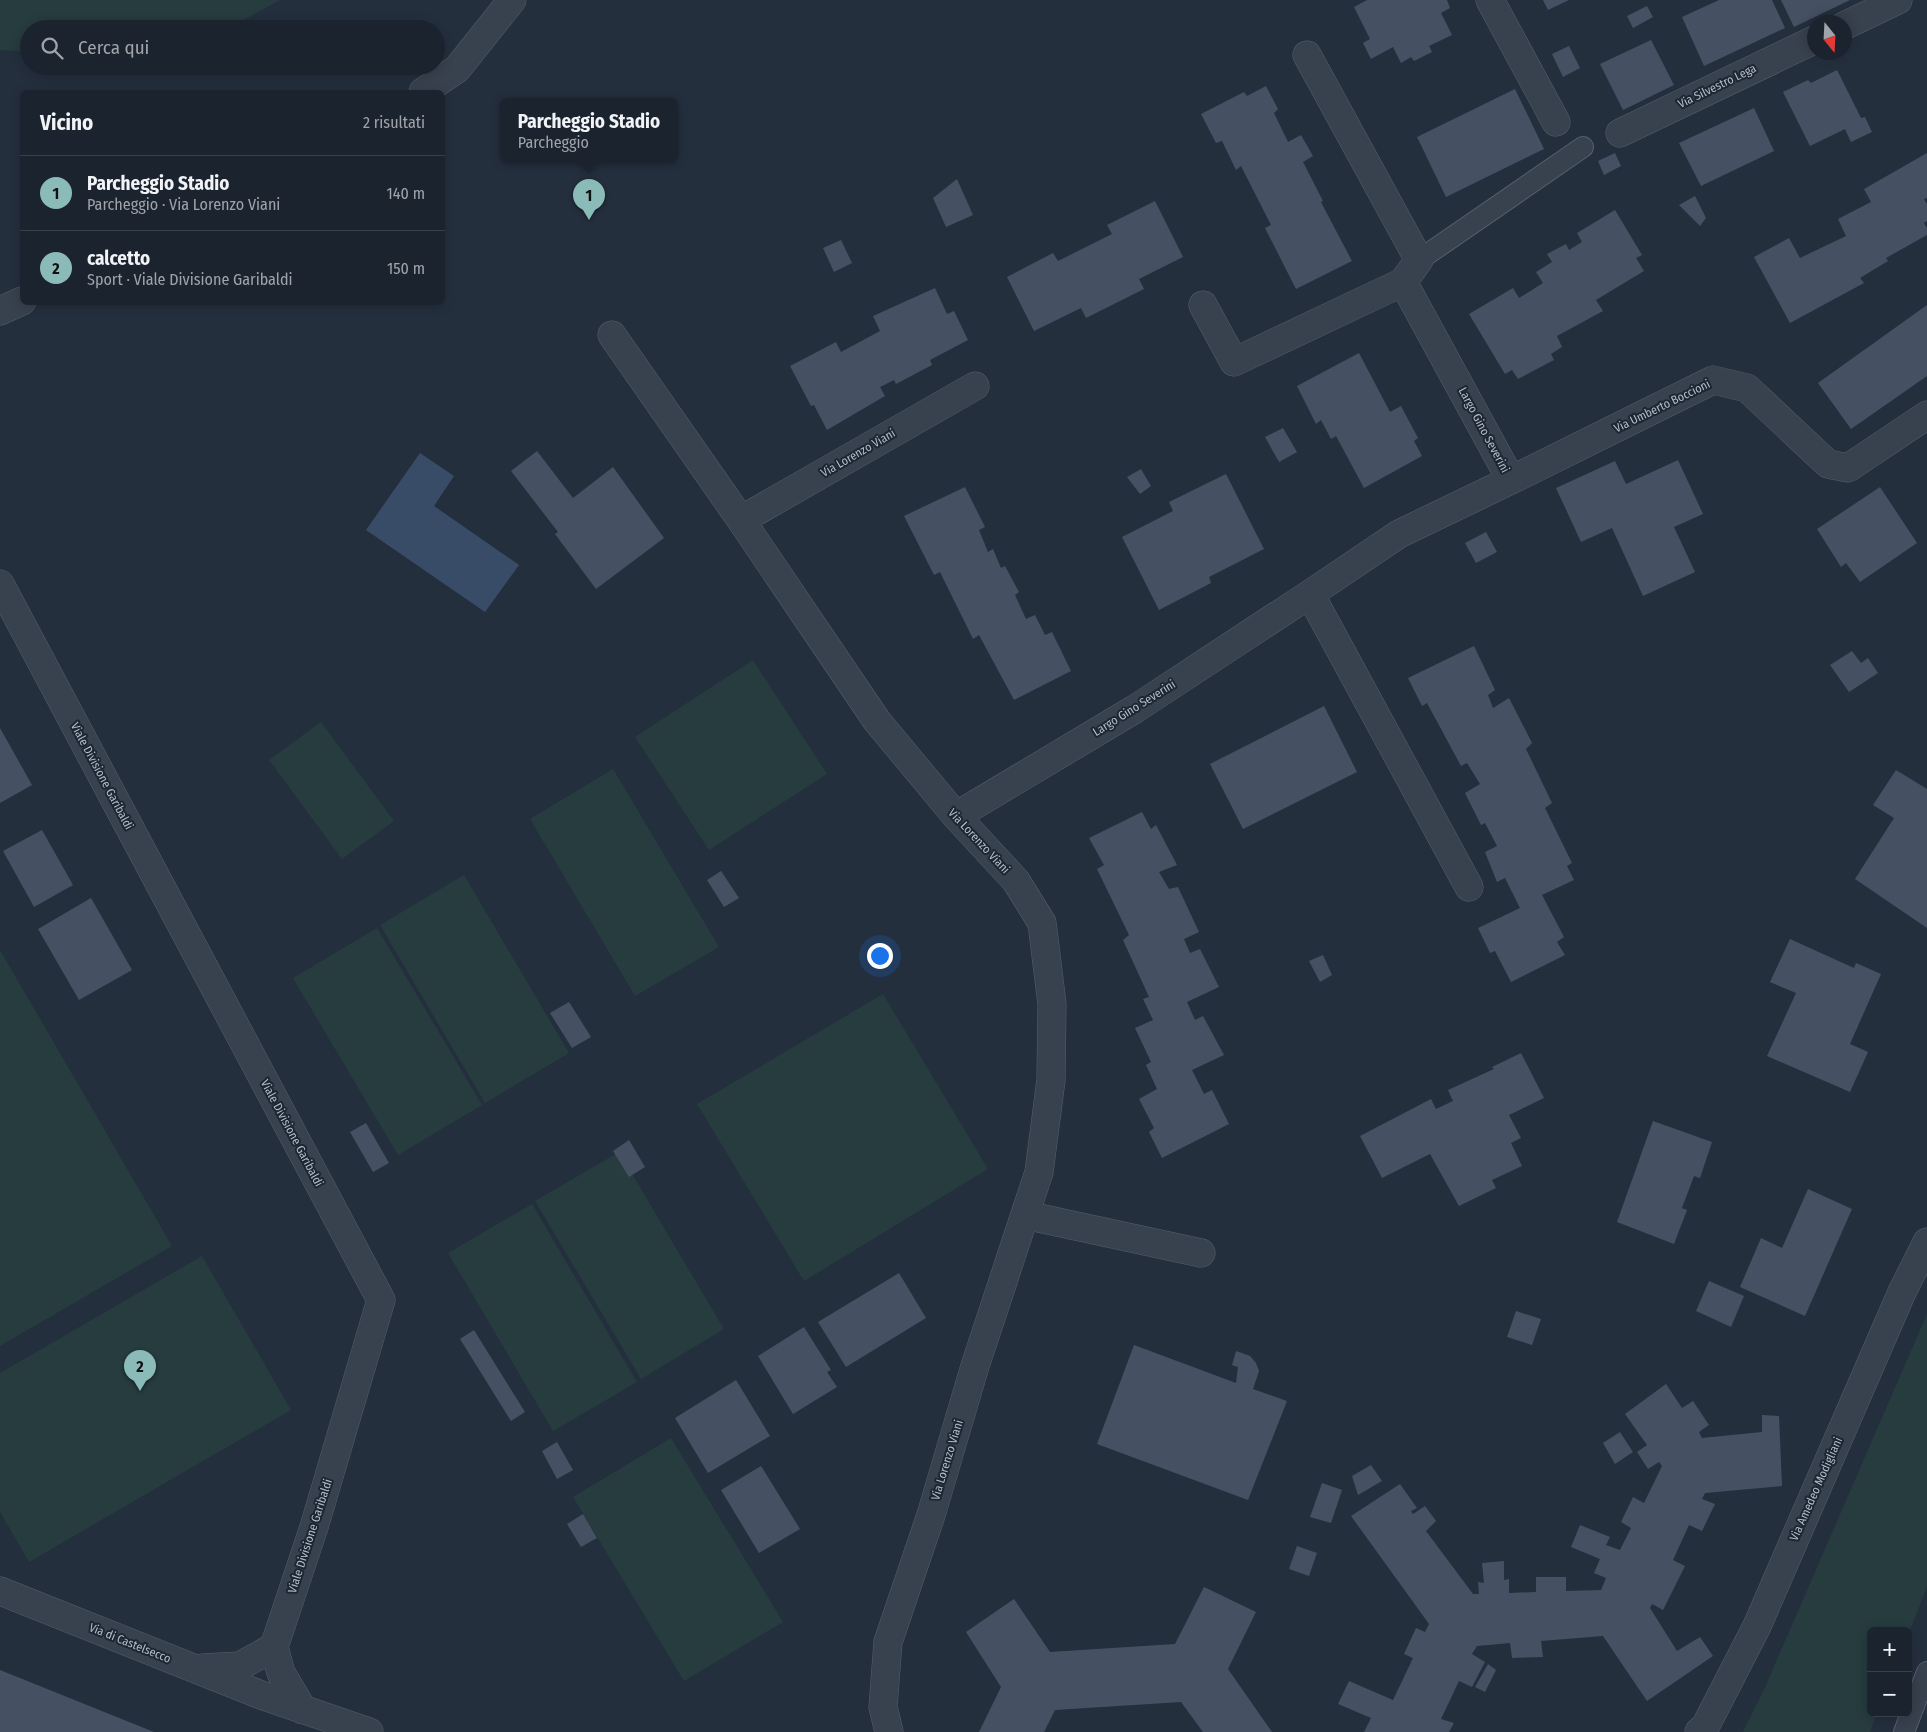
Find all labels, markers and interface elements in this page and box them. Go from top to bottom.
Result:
north arrow [1807,15,1852,60]
search box [20,20,445,75]
icon: search [38,34,66,62]
text: Cerca qui [78,36,149,59]
street label: Via Silvestro Lega [1676,61,1759,111]
popup [500,98,678,163]
text: Vicino [40,110,93,136]
text: Parcheggio Stadio [518,110,660,133]
text: 2 risultati [363,113,425,132]
text: Parcheggio [518,133,589,152]
text: Parcheggio Stadio [87,172,229,195]
pin: 1 [573,179,605,220]
text: 1 [53,184,59,203]
text: 140 m [387,184,425,203]
text: Parcheggio · Via Lorenzo Viani [87,195,280,214]
text: calcetto [87,247,150,270]
text: 2 [52,259,60,278]
text: 150 m [387,259,425,278]
text: Sport · Viale Divisione Garibaldi [87,270,293,289]
street label: Via Umberto Boccioni [1612,377,1712,435]
street label: Largo Gino Severini [1456,385,1512,475]
street label: Via Lorenzo Viani [818,426,898,480]
street label: Largo Gino Severini [1090,677,1178,739]
street label: Viale Divisione Garibaldi [68,720,136,832]
street label: Via Lorenzo Viani [945,806,1013,876]
your location [867,943,893,969]
street label: Viale Divisione Garibaldi [258,1077,326,1189]
pin: 2 [124,1350,156,1391]
street label: Via Lorenzo Viani [928,1418,966,1502]
street label: Via Amedeo Modigliani [1787,1435,1845,1543]
street label: Viale Divisione Garibaldi [285,1477,335,1595]
street label: Via di Castelsecco [87,1620,173,1666]
map controls [1867,1627,1912,1717]
button: + [1867,1627,1912,1672]
button: − [1867,1672,1912,1717]

